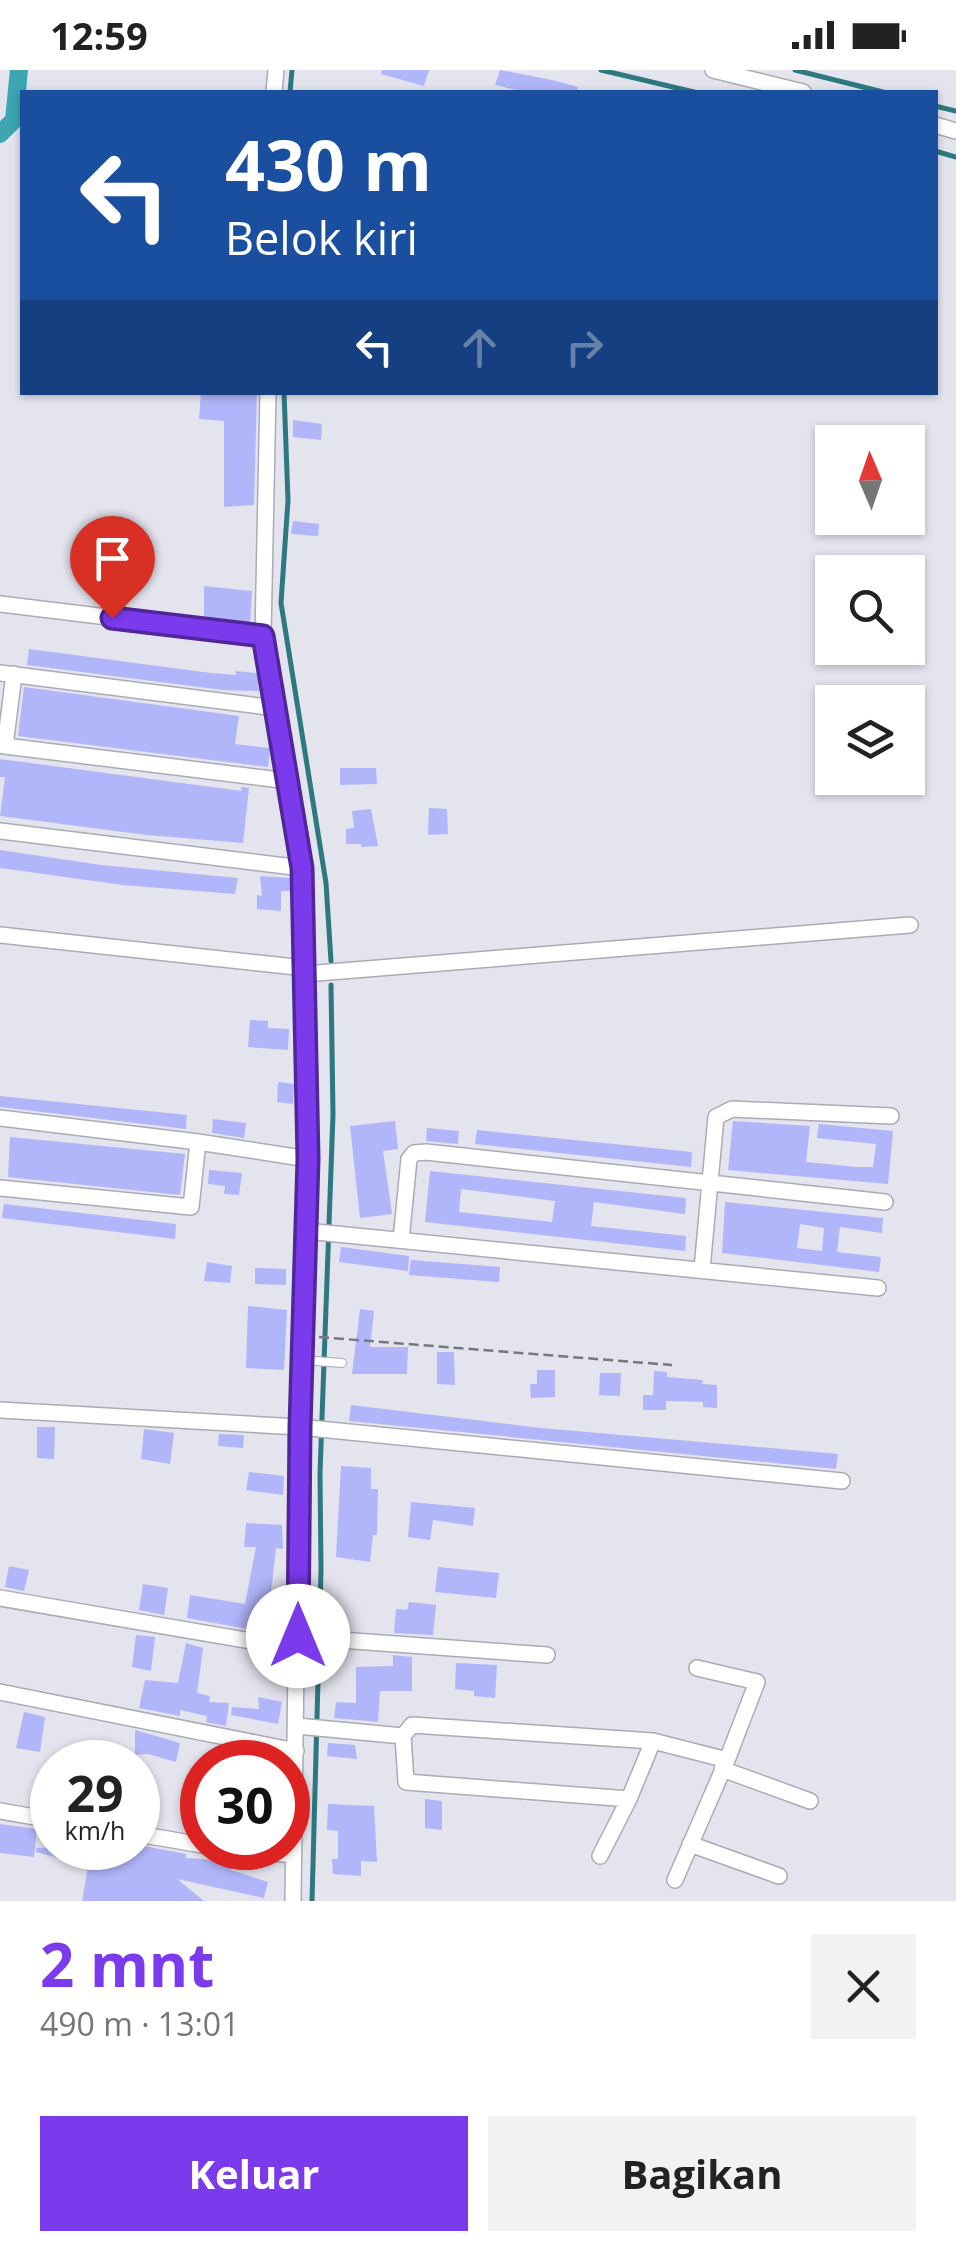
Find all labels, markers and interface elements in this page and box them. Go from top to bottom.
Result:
text: 12:59 [50,9,148,61]
text: 430 m [225,116,432,212]
icon: left [60,130,190,260]
text: Belok kiri [225,207,418,268]
icon: left [347,320,402,375]
icon: ahead [452,320,507,375]
icon: right [557,320,612,375]
north arrow [815,425,925,535]
map controls [815,425,925,795]
pin [70,516,155,619]
icon: arrive [85,531,140,586]
button: search [815,555,925,665]
button: layers [815,685,925,795]
position arrow [246,1584,350,1688]
speed limit sign: 30 [180,1740,310,1870]
text: 29 [66,1759,124,1827]
text: km/h [65,1813,125,1847]
text: 2 mnt [40,1923,214,2005]
button: close [811,1934,916,2039]
text: 490 m · 13:01 [40,2002,239,2045]
button: Keluar [40,2116,468,2231]
button: Bagikan [488,2116,916,2231]

